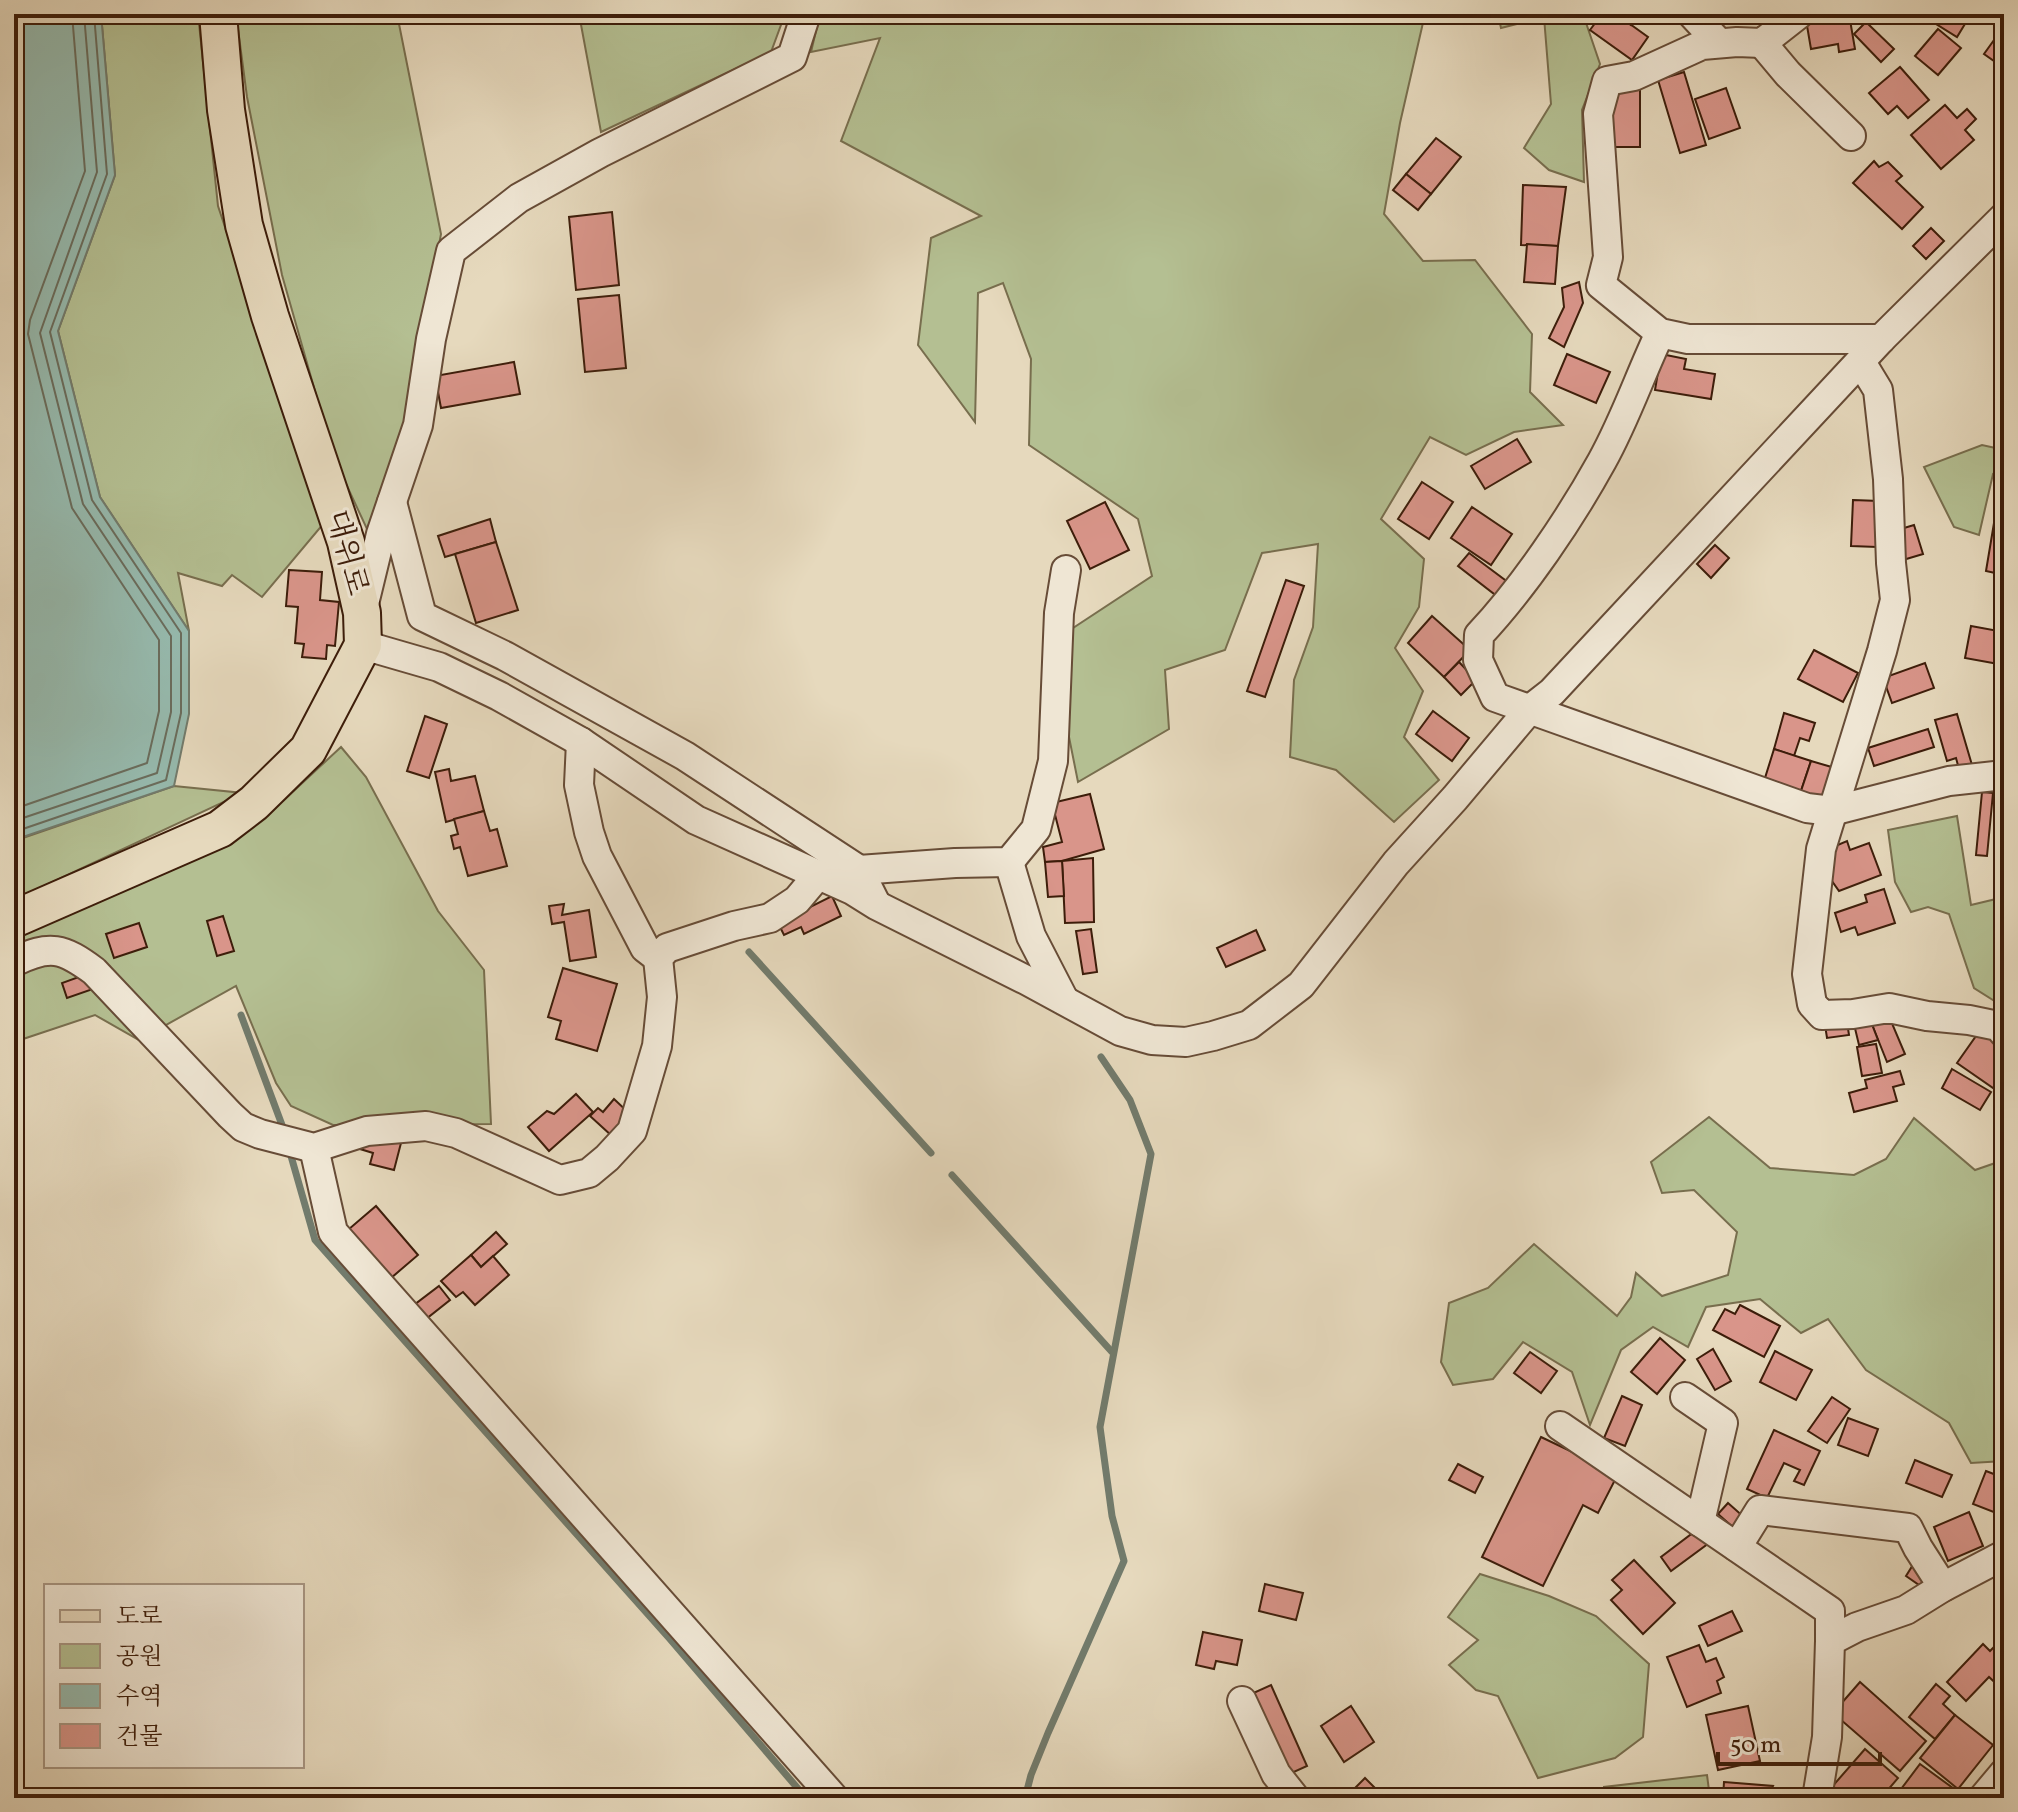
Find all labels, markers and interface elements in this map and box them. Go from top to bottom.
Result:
street label: 대위로 [314,506,378,600]
legend [44,1584,304,1768]
text: 도로 [116,1601,162,1635]
text: 공원 [116,1641,162,1675]
text: 수역 [116,1681,162,1715]
scale bar [1718,1716,1880,1766]
text: 건물 [116,1721,162,1755]
text: 50 m [1730,1729,1782,1763]

